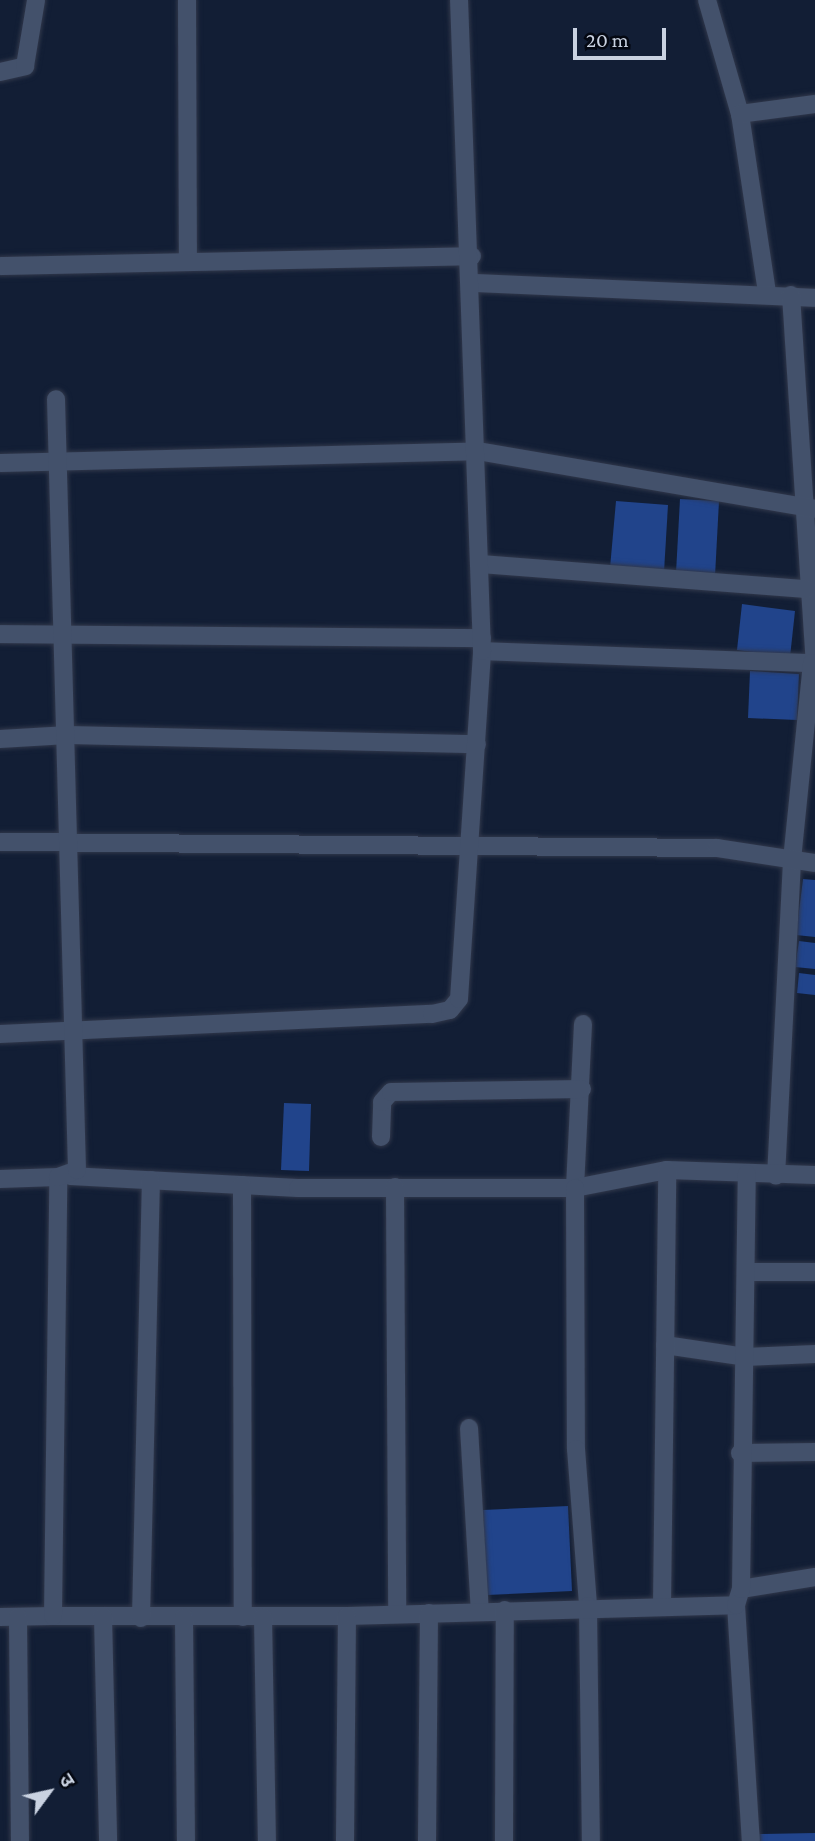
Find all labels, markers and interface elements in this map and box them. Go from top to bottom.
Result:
scale bar [577,14,670,58]
text: 20 m [586,28,629,52]
north arrow [14,1757,84,1827]
text: उ [55,1770,79,1791]

